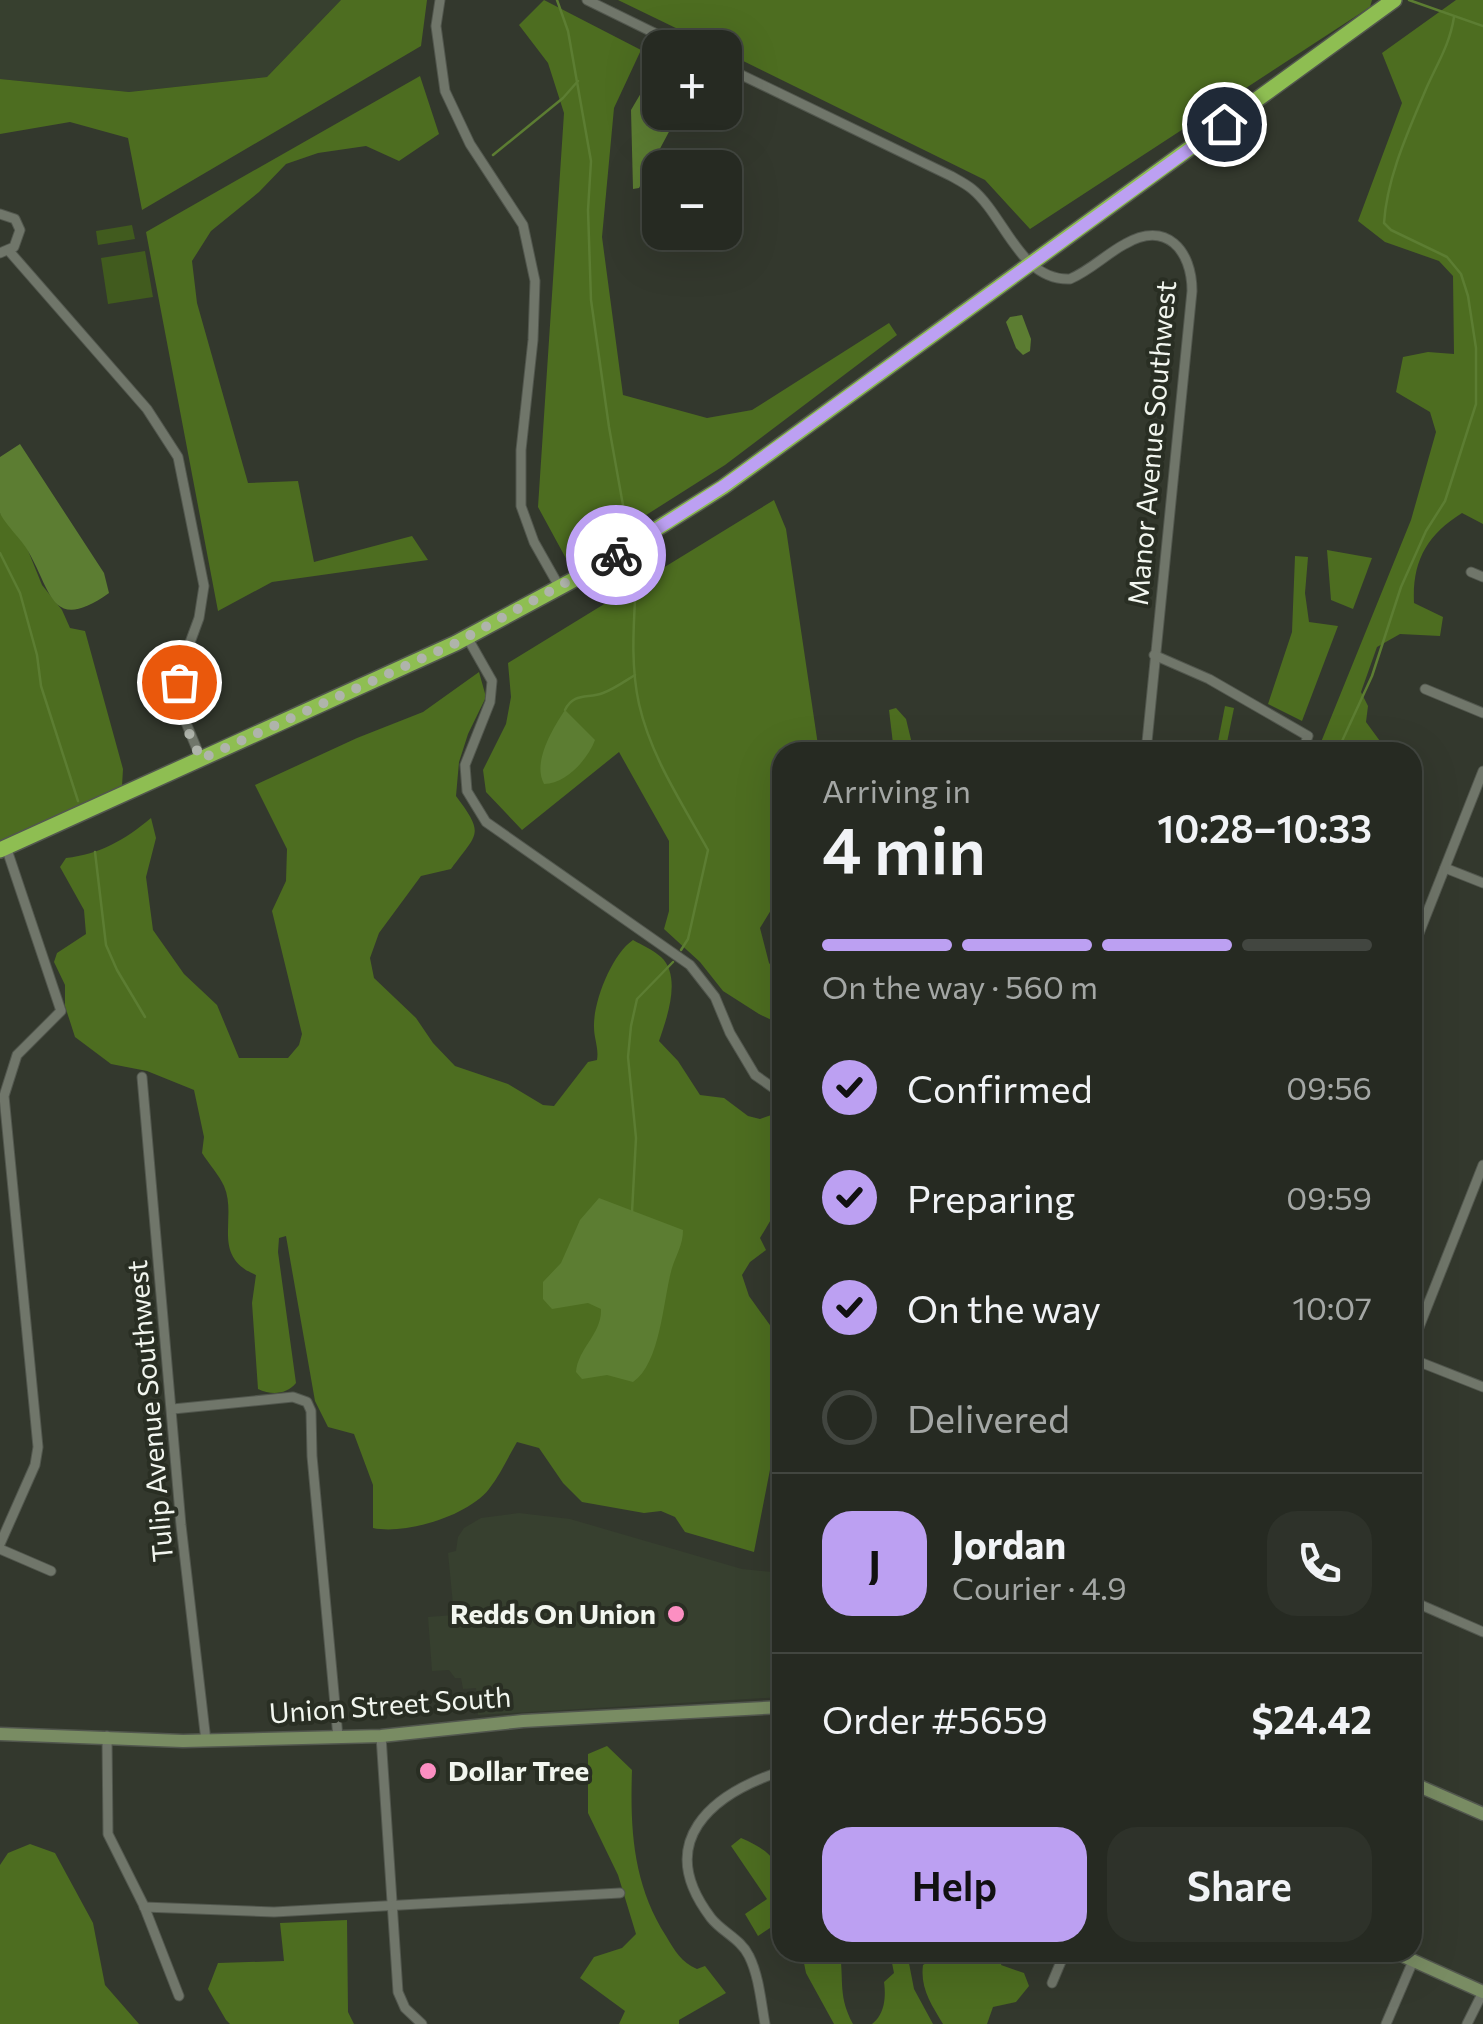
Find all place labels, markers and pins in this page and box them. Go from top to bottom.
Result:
pin [1182,82,1267,167]
pin [137,640,222,725]
place label: Redds On Union [450,1596,656,1630]
marker: Redds On Union [665,1603,687,1625]
place label: Dollar Tree [448,1753,589,1787]
marker: Dollar Tree [417,1760,439,1782]

